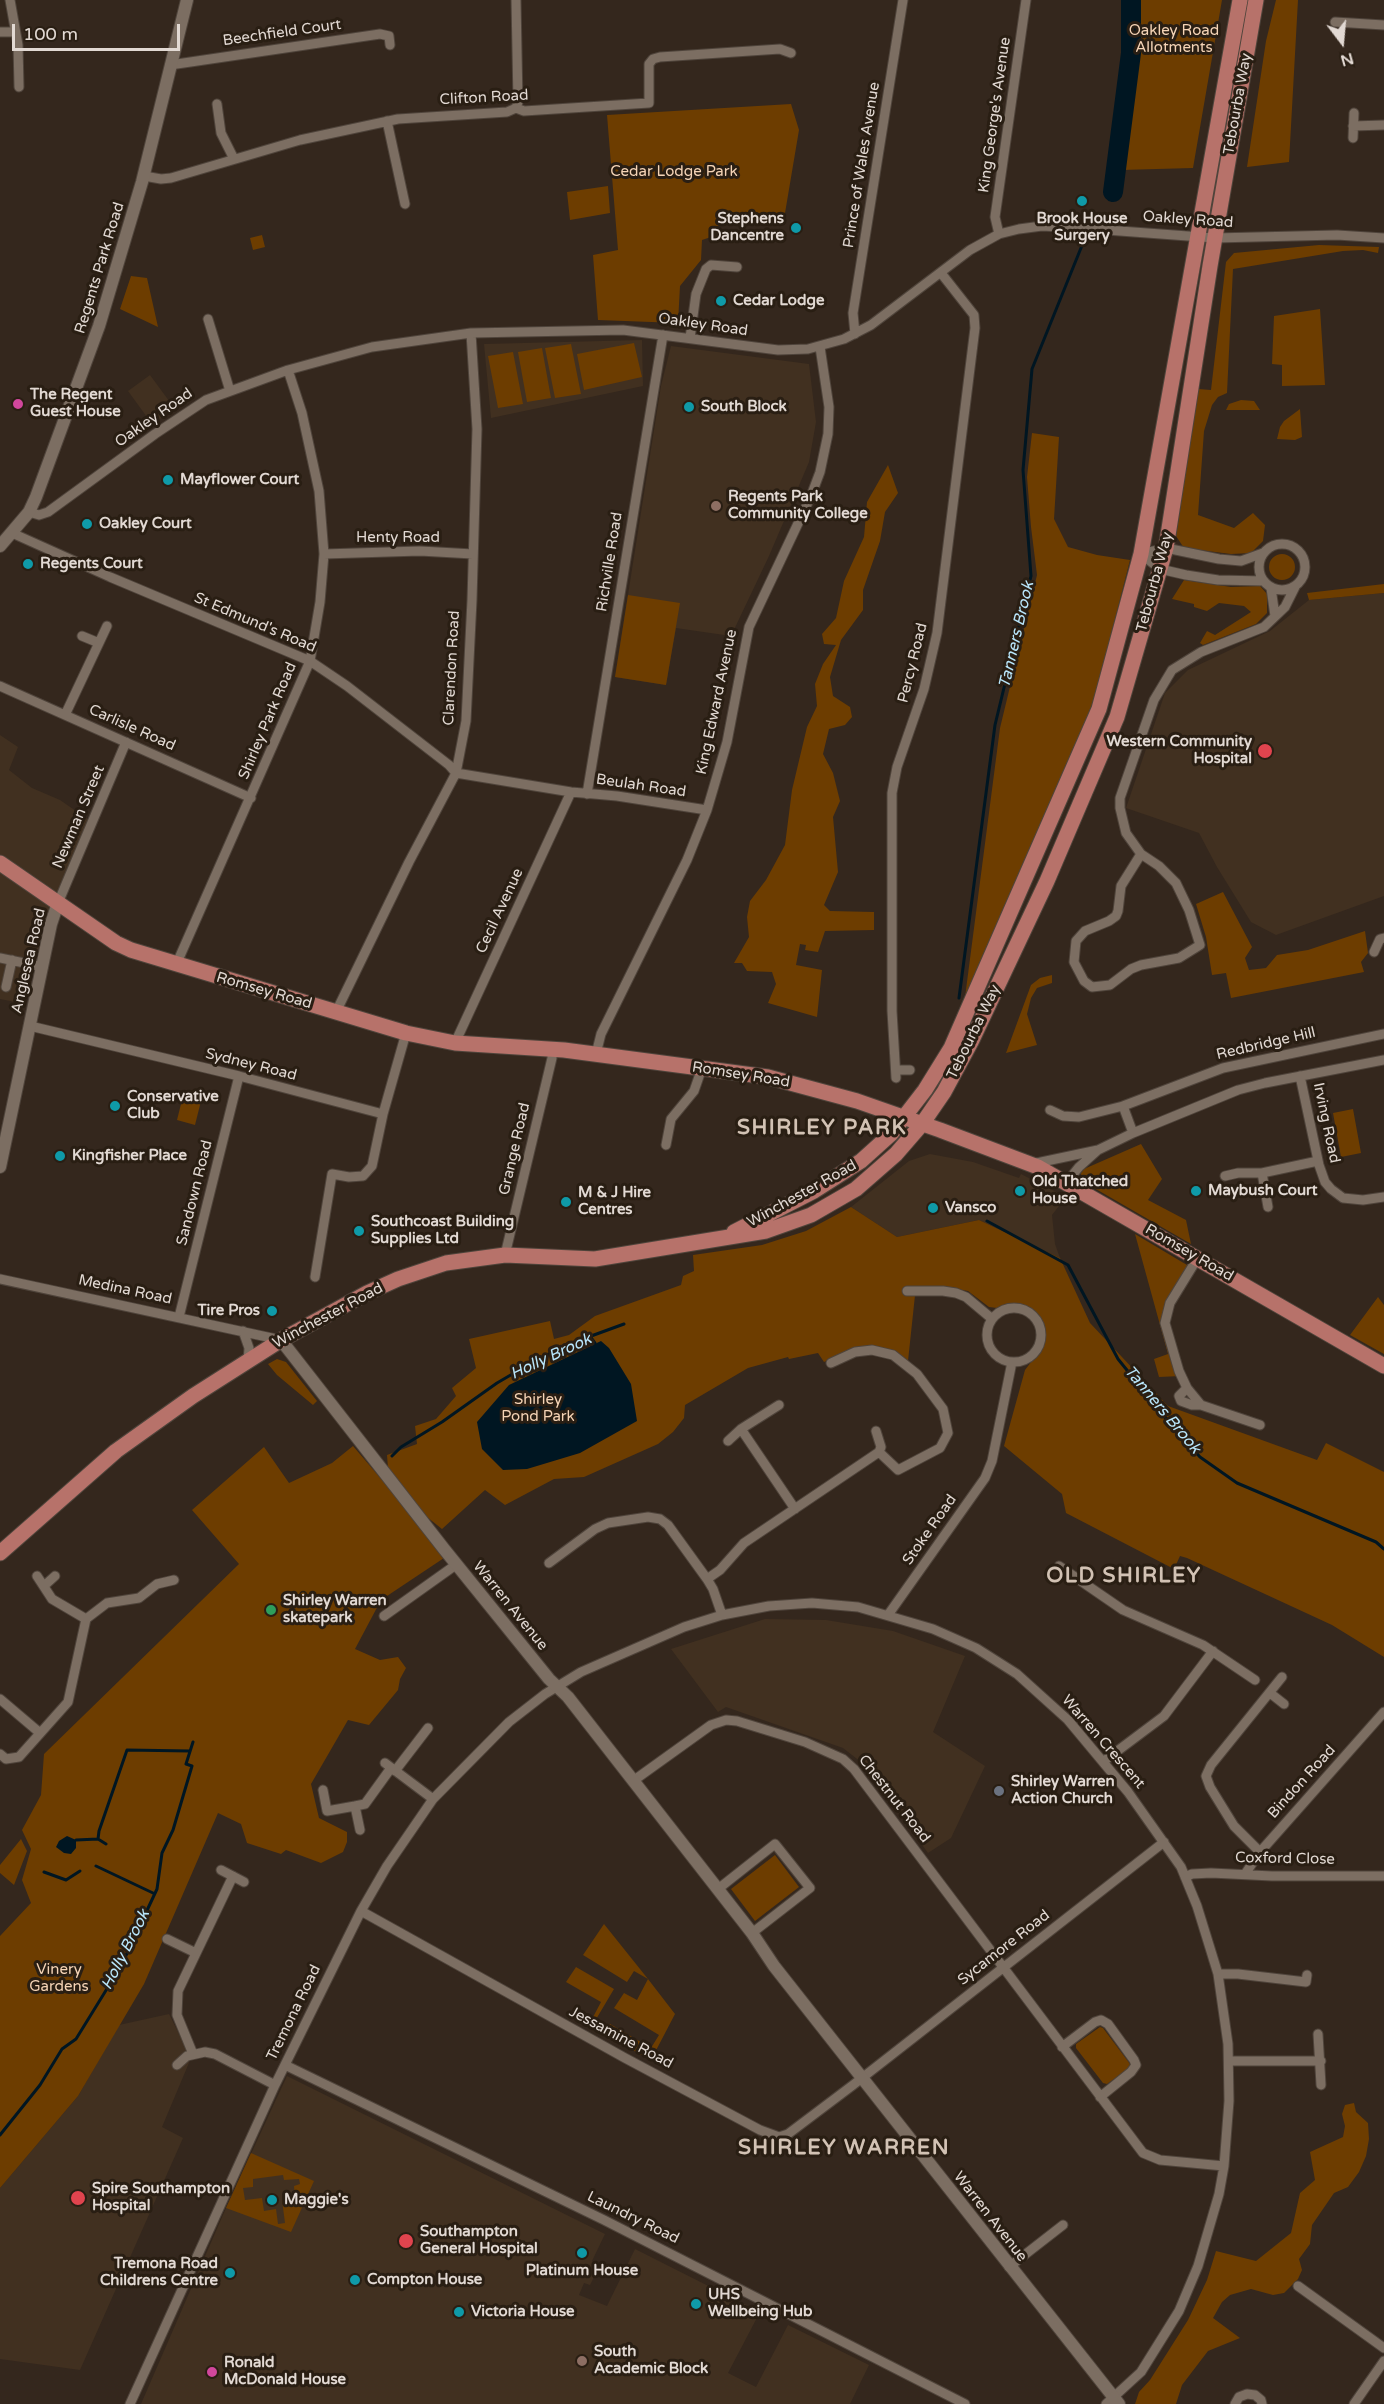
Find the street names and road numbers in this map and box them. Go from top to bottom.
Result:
street label: Beechfield Court [222,16,342,50]
street label: King George's Avenue [975,36,1015,194]
street label: Tebourba Way [1220,52,1256,156]
street label: Prince of Wales Avenue [840,81,884,249]
street label: Clifton Road [439,87,529,109]
street label: Regents Park Road [71,200,129,336]
street label: Oakley Road [1142,208,1234,232]
street label: Oakley Road [657,310,749,340]
street label: Oakley Road [112,385,196,451]
street label: Richville Road [593,511,627,613]
street label: Henty Road [356,529,440,547]
street label: Tebourba Way [1133,530,1177,634]
street label: St Edmund's Road [191,589,319,657]
street label: Clarendon Road [440,610,464,726]
street label: Percy Road [894,621,932,705]
street label: King Edward Avenue [693,628,741,776]
street label: Shirley Park Road [235,660,301,782]
street label: Carlisle Road [86,701,178,755]
street label: Newman Street [49,763,109,871]
street label: Beulah Road [595,771,687,801]
street label: Cecil Avenue [472,866,528,956]
street label: Anglesea Road [8,907,50,1015]
street label: Romsey Road [214,969,314,1013]
street label: Tebourba Way [943,982,1005,1082]
street label: Redbridge Hill [1215,1024,1317,1064]
street label: Sydney Road [204,1045,298,1085]
street label: Romsey Road [691,1058,791,1092]
street label: Irving Road [1309,1081,1343,1165]
street label: Grange Road [496,1101,534,1197]
street label: Sandown Road [173,1138,217,1248]
street label: Winchester Road [744,1157,860,1231]
street label: Romsey Road [1142,1220,1236,1286]
street label: Medina Road [77,1271,173,1309]
street label: Winchester Road [270,1279,386,1353]
street label: Stoke Road [899,1491,961,1569]
street label: Warren Avenue [469,1558,551,1654]
street label: Warren Crescent [1057,1691,1149,1793]
street label: Bindon Road [1264,1742,1340,1822]
street label: Chestnut Road [854,1752,934,1846]
street label: Coxford Close [1235,1849,1335,1869]
street label: Sycamore Road [954,1907,1054,1989]
street label: Tremona Road [263,1962,325,2064]
street label: Jessamine Road [566,2003,676,2073]
street label: Warren Avenue [949,2168,1031,2266]
street label: Laundry Road [584,2188,682,2248]

